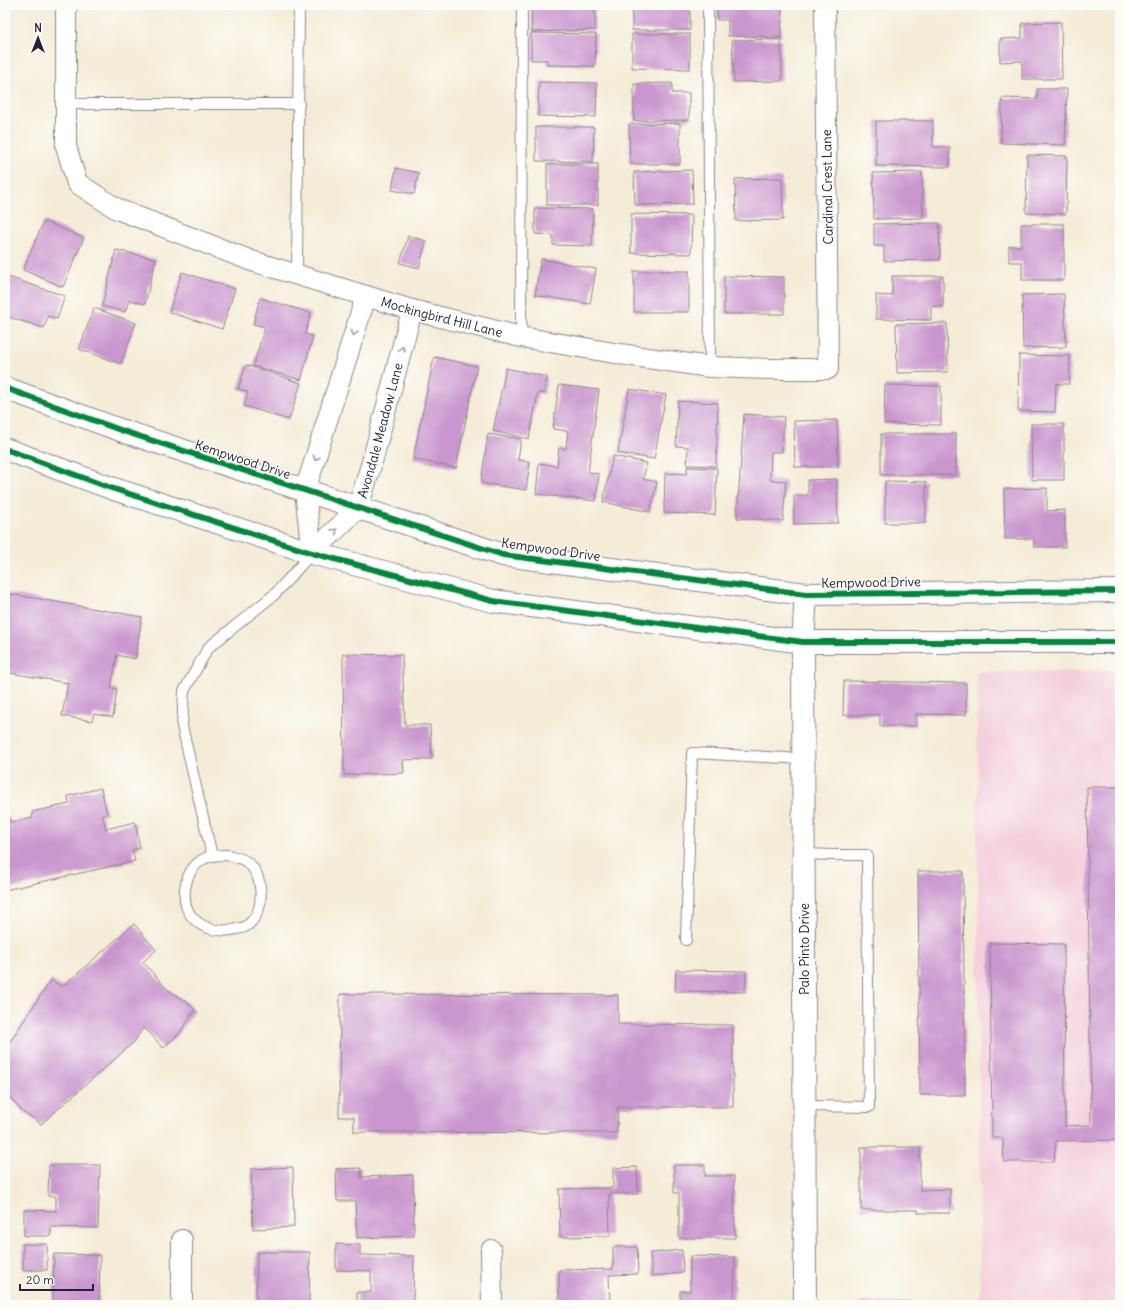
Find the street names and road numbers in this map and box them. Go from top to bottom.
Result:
street label: Cardinal Crest Lane [818,129,837,245]
street label: Mockingbird Hill Lane [379,293,504,341]
street label: Avondale Meadow Lane [353,361,407,500]
street label: Kempwood Drive [193,436,293,483]
street label: Kempwood Drive [500,534,602,565]
street label: Kempwood Drive [821,573,921,592]
street label: Palo Pinto Drive [796,903,813,995]

